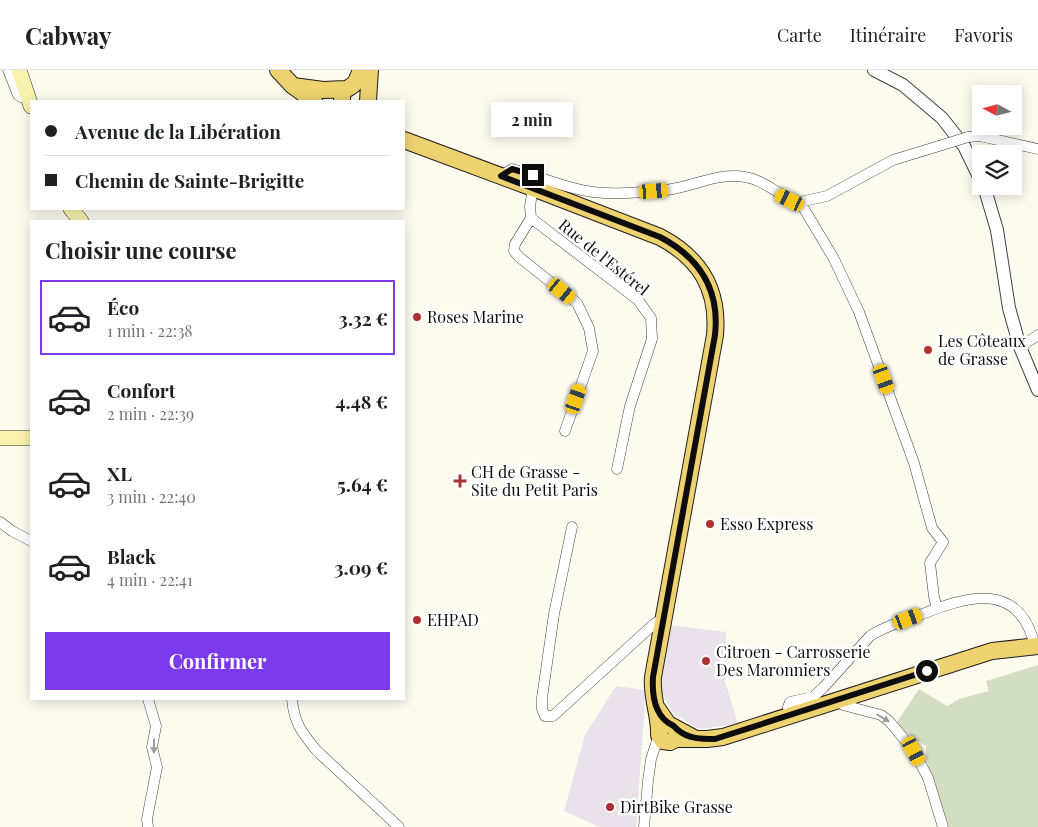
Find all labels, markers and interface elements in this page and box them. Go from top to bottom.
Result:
text: Cabway [25,19,111,51]
text: Carte [777,23,822,47]
text: Itinéraire [850,23,926,47]
text: Favoris [954,23,1013,47]
north arrow [972,85,1022,135]
map controls [972,85,1022,195]
callout: 2 min [492,102,574,138]
text: 2 min [511,109,553,130]
text: Avenue de la Libération [75,118,281,144]
button: layers [972,145,1022,195]
route end [522,164,544,186]
text: Chemin de Sainte-Brigitte [75,167,304,193]
car [638,182,669,200]
car [773,187,806,213]
street label: Rue de l'Estérel [555,214,654,300]
text: Choisir une course [45,235,237,265]
car [545,276,578,306]
text: Éco [107,294,139,320]
icon: car [47,295,92,340]
text: 3.32 € [339,305,388,331]
place label: Roses Marine [427,306,524,327]
marker: Roses Marine [411,311,423,323]
text: 1 min · 22:38 [107,320,193,341]
place label: Les Côteaux de Grasse [938,330,1026,369]
marker: Les Côteaux de Grasse [922,344,934,356]
car [871,362,896,396]
text: Confort [107,377,175,403]
icon: car [47,378,92,423]
car [564,382,587,416]
text: 4.48 € [336,388,388,414]
text: 2 min · 22:39 [107,403,194,424]
text: XL [107,460,132,486]
icon: car [47,461,92,506]
place label: CH de Grasse - Site du Petit Paris [471,461,598,500]
text: 5.64 € [337,471,388,497]
marker: CH de Grasse - Site du Petit Paris [453,474,467,488]
text: 3 min · 22:40 [107,486,196,507]
place label: Esso Express [720,513,813,534]
marker: Esso Express [704,518,716,530]
text: Black [107,543,156,569]
icon: car [47,544,92,589]
text: 3.09 € [334,554,388,580]
text: 4 min · 22:41 [107,569,193,590]
car [891,607,924,631]
place label: EHPAD [427,609,479,630]
marker: EHPAD [411,614,423,626]
button: Confirmer [45,632,390,690]
place label: Citroen - Carrosserie Des Maronniers [716,641,871,680]
marker: Citroen - Carrosserie Des Maronniers [700,655,712,667]
route start [916,660,938,682]
one-way arrow [876,713,890,722]
car [900,734,927,768]
one-way arrow [150,738,158,754]
place label: DirtBike Grasse [620,796,733,817]
marker: DirtBike Grasse [604,801,616,813]

